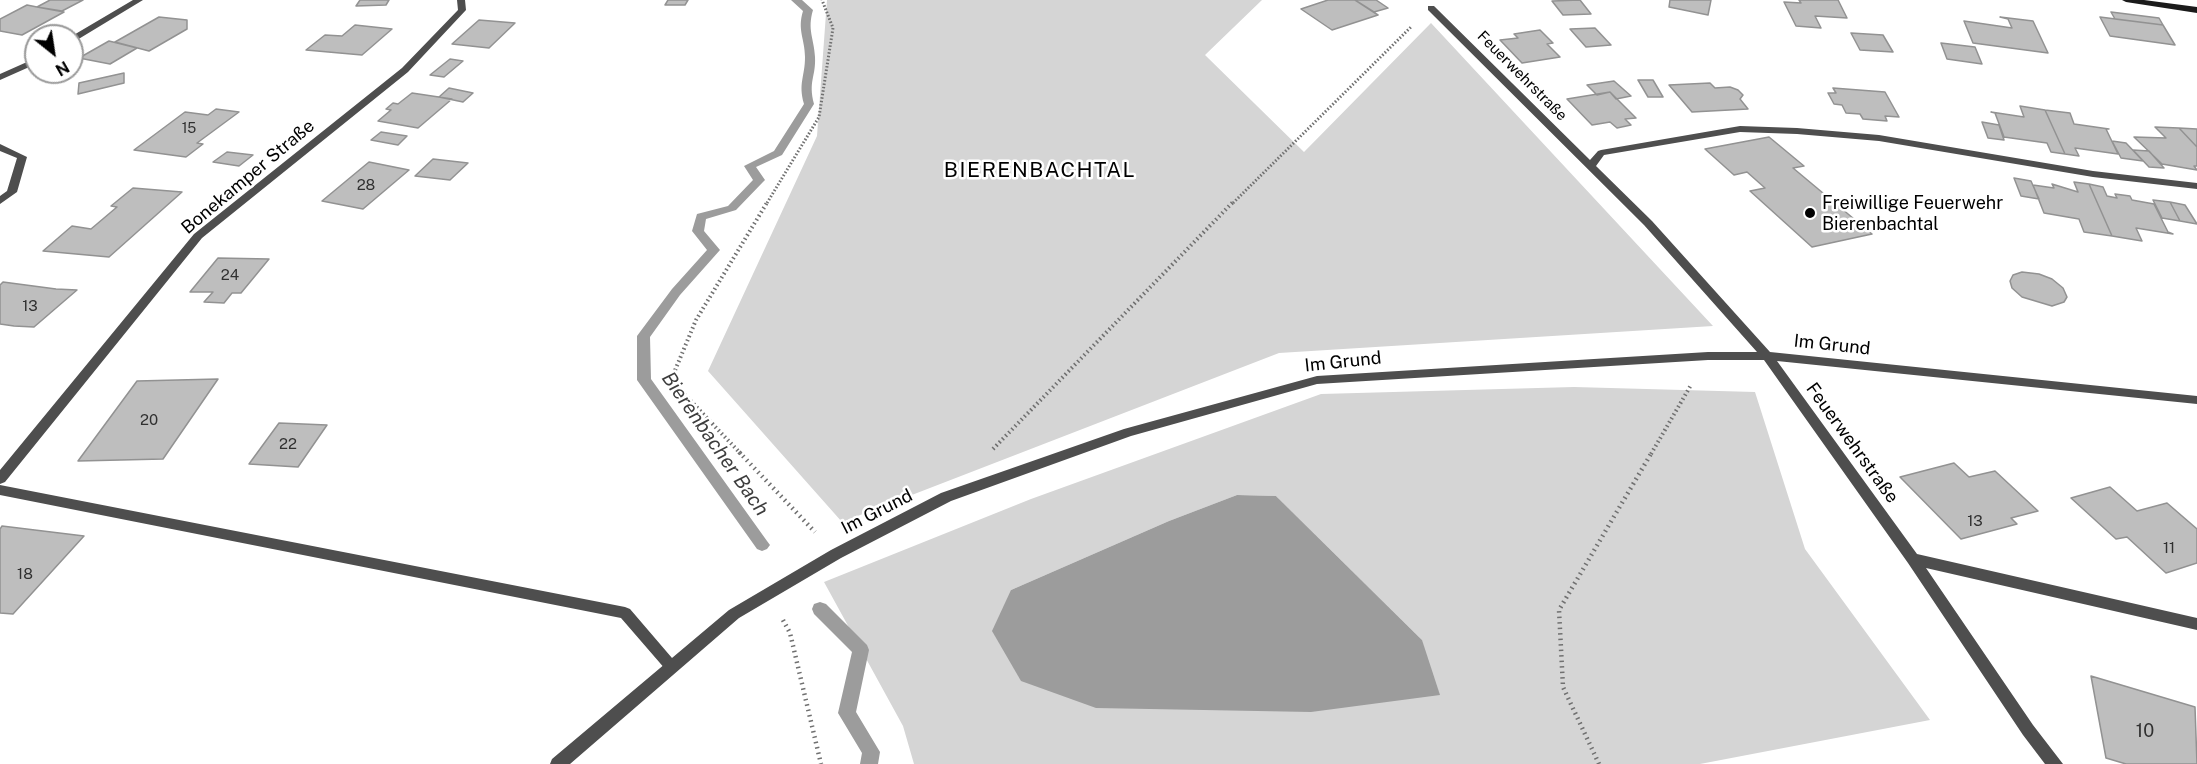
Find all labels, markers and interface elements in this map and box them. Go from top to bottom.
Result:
north arrow [24,24,84,84]
street label: Feuerwehrstraße [1473,27,1571,125]
text: N [52,57,72,80]
street label: Bonekamper Straße [177,115,319,239]
house number: 15 [182,121,196,137]
district label: BIERENBACHTAL [944,158,1136,184]
house number: 28 [357,176,375,194]
place label: Freiwillige Feuerwehr Bierenbachtal [1822,192,2003,234]
marker: Freiwillige Feuerwehr Bierenbachtal [1803,206,1817,220]
house number: 24 [221,266,239,284]
house number: 13 [22,297,38,315]
street label: Im Grund [1793,330,1871,360]
street label: Im Grund [1304,347,1382,377]
water label: Bierenbacher Bach [656,367,774,521]
street label: Feuerwehrstraße [1801,379,1903,507]
house number: 20 [140,411,158,429]
house number: 22 [279,435,297,453]
street label: Im Grund [838,485,916,539]
house number: 13 [1967,512,1983,530]
house number: 11 [2163,539,2175,557]
house number: 18 [17,565,33,583]
house number: 10 [2136,720,2154,742]

